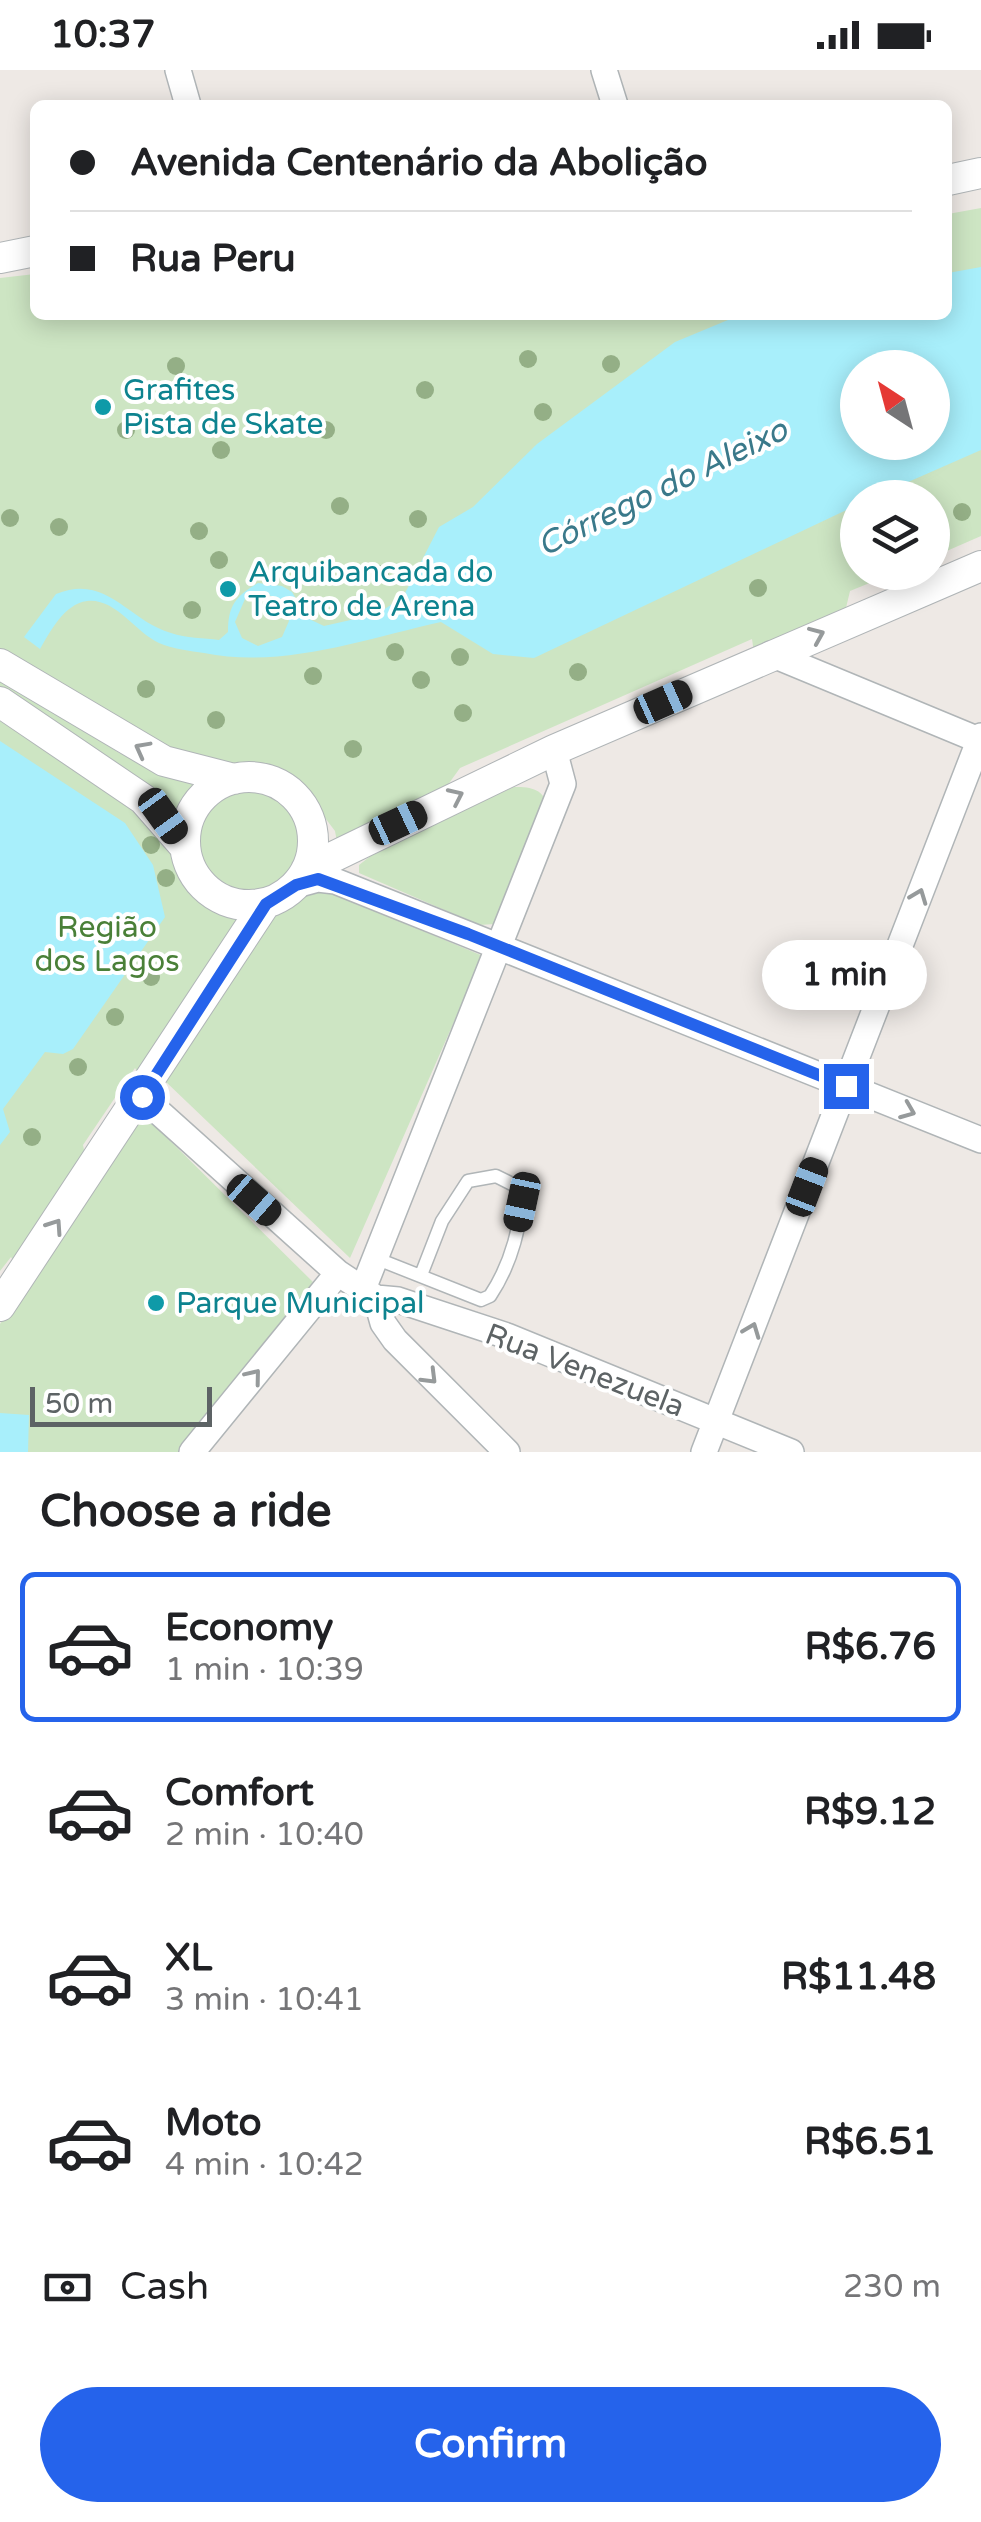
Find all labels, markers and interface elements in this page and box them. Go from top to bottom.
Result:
text: 10:37 [50,12,155,58]
text: Avenida Centenário da Abolição [130,140,708,186]
text: Rua Peru [130,236,296,282]
north arrow [840,350,950,460]
map controls [840,350,950,590]
place label: Grafites Pista de Skate [123,372,324,443]
marker: Grafites Pista de Skate [92,396,114,418]
water label: Córrego do Aleixo [531,410,795,565]
button: layers [840,480,950,590]
place label: Arquibancada do Teatro de Arena [248,554,494,625]
marker: Arquibancada do Teatro de Arena [217,578,239,600]
one-way arrow [807,627,825,647]
car [629,676,697,728]
one-way arrow [134,742,152,762]
car [133,783,193,849]
one-way arrow [446,788,464,808]
car [364,797,432,849]
one-way arrow [907,889,928,906]
park label: Região dos Lagos [34,909,180,980]
callout: 1 min [764,941,928,1011]
text: 1 min [802,956,887,994]
route end [824,1064,869,1109]
route start [120,1075,165,1120]
one-way arrow [899,1099,916,1119]
car [782,1154,832,1220]
car [222,1169,286,1231]
car [501,1170,543,1234]
one-way arrow [43,1218,61,1237]
place label: Parque Municipal [176,1285,425,1322]
marker: Parque Municipal [145,1292,167,1314]
street label: Rua Venezuela [480,1316,690,1425]
one-way arrow [740,1323,760,1340]
one-way arrow [418,1365,436,1383]
one-way arrow [242,1370,260,1388]
scale bar [30,1382,212,1426]
text: 50 m [45,1387,113,1421]
text: Choose a ride [40,1485,331,1539]
icon: car [45,1602,135,1692]
text: Economy [165,1605,333,1651]
text: R$6.76 [804,1624,936,1670]
text: 1 min · 10:39 [165,1651,364,1689]
icon: car [45,1767,135,1857]
text: Comfort [165,1770,314,1816]
text: R$9.12 [804,1789,936,1835]
text: 2 min · 10:40 [165,1816,364,1854]
icon: car [45,1932,135,2022]
text: XL [165,1935,212,1981]
text: R$11.48 [781,1954,936,2000]
text: 3 min · 10:41 [165,1981,364,2019]
icon: car [45,2097,135,2187]
text: Moto [165,2100,261,2146]
text: R$6.51 [804,2119,936,2165]
text: 4 min · 10:42 [165,2146,364,2184]
icon: cash [40,2260,95,2315]
text: Cash [120,2264,209,2310]
text: 230 m [843,2268,941,2306]
button: Confirm [40,2387,941,2502]

